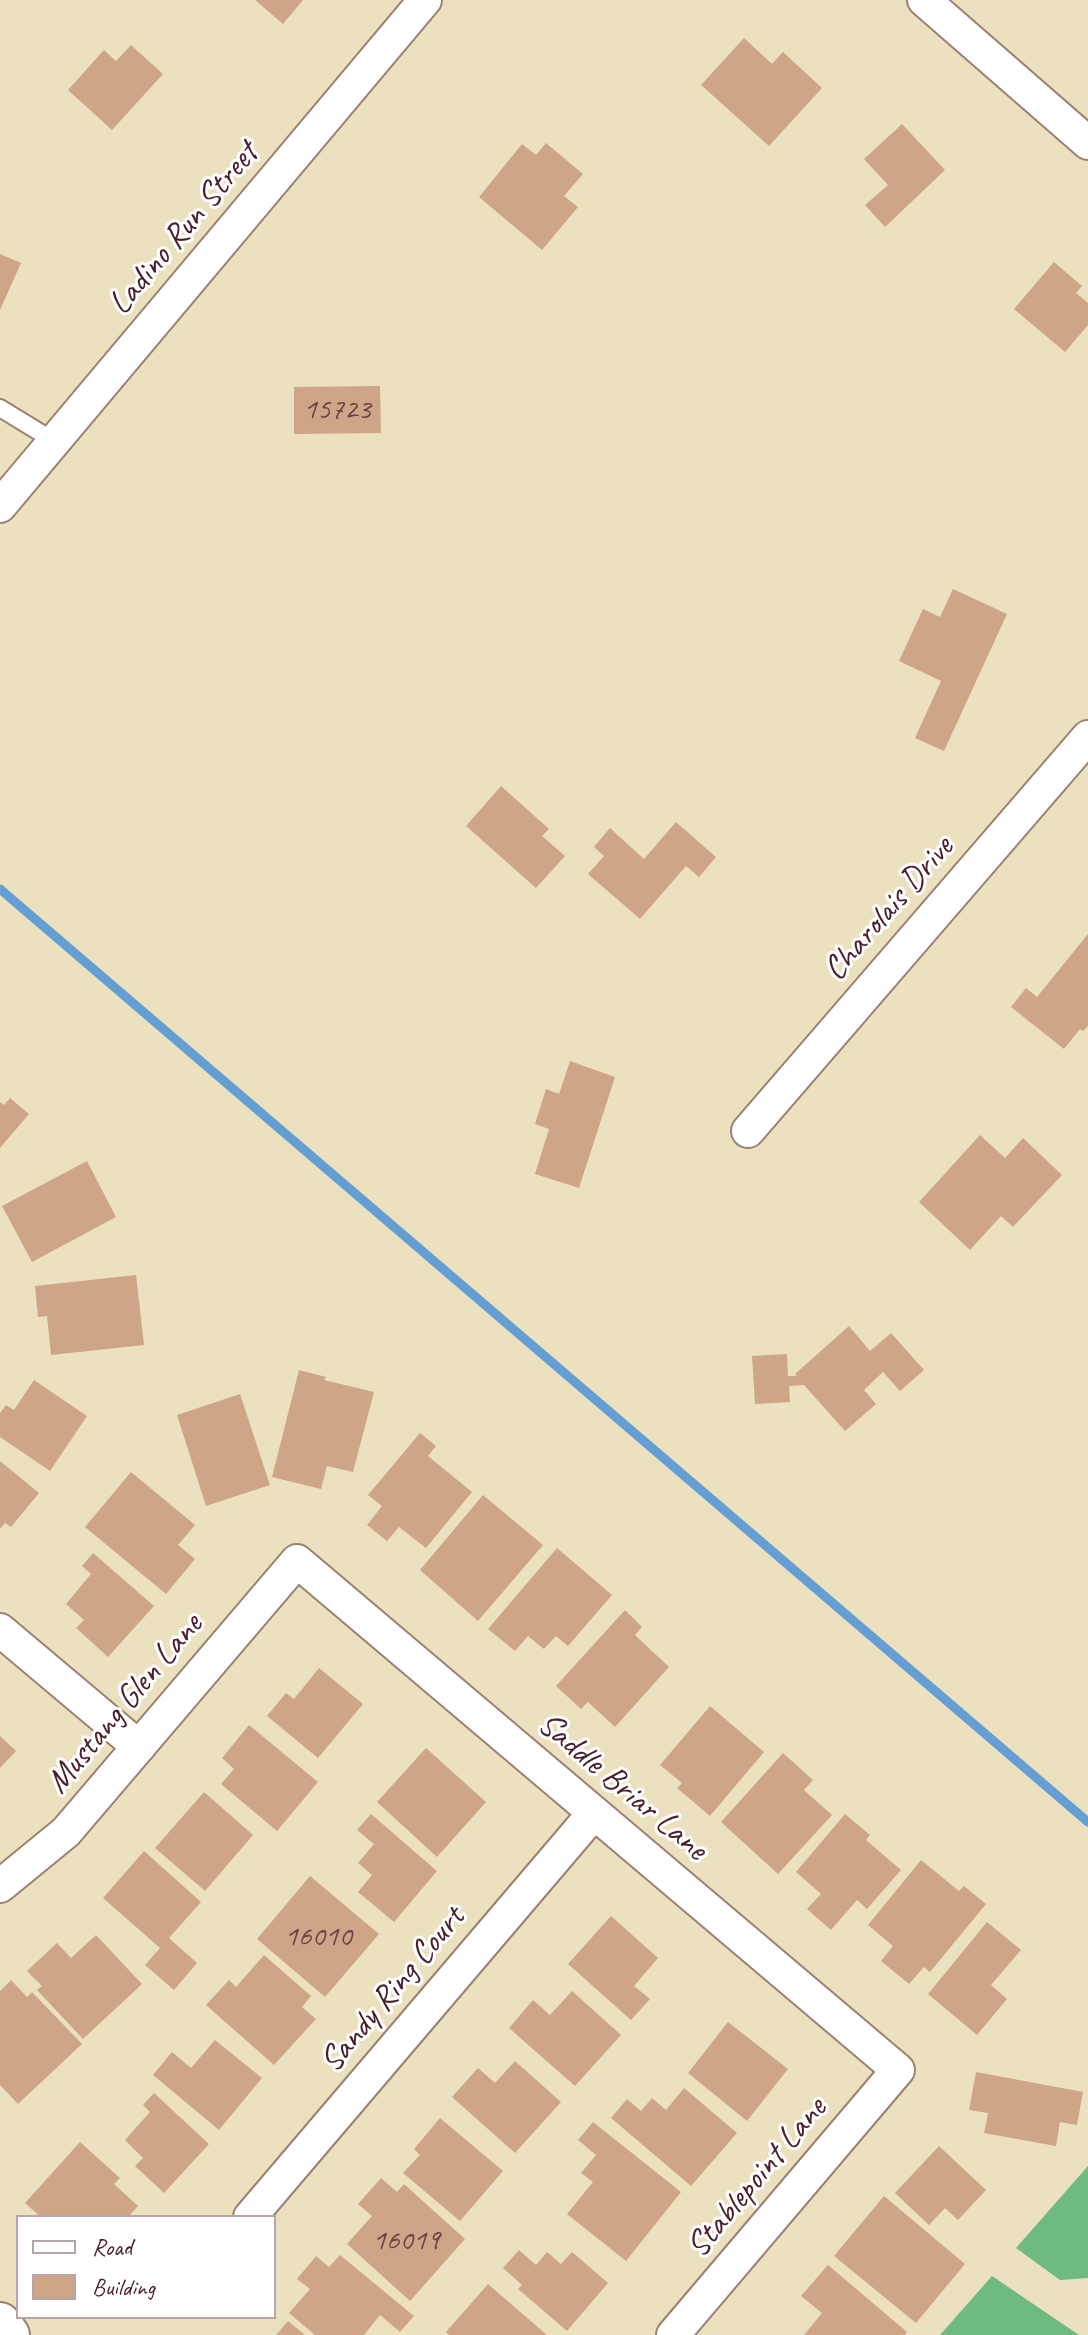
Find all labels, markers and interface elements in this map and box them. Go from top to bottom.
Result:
street label: Ladino Run Street [100,135,268,323]
house number: 15723 [303,392,371,428]
street label: Charolais Drive [815,829,963,989]
street label: Mustang Glen Lane [38,1606,212,1802]
street label: Saddle Briar Lane [529,1704,715,1870]
street label: Sandy Ring Court [312,1899,474,2081]
house number: 16010 [284,1919,352,1955]
street label: Stablepoint Lane [678,2090,836,2266]
legend [16,2215,276,2319]
house number: 16019 [372,2223,440,2259]
text: Road [92,2232,132,2262]
text: Building [92,2272,155,2302]

